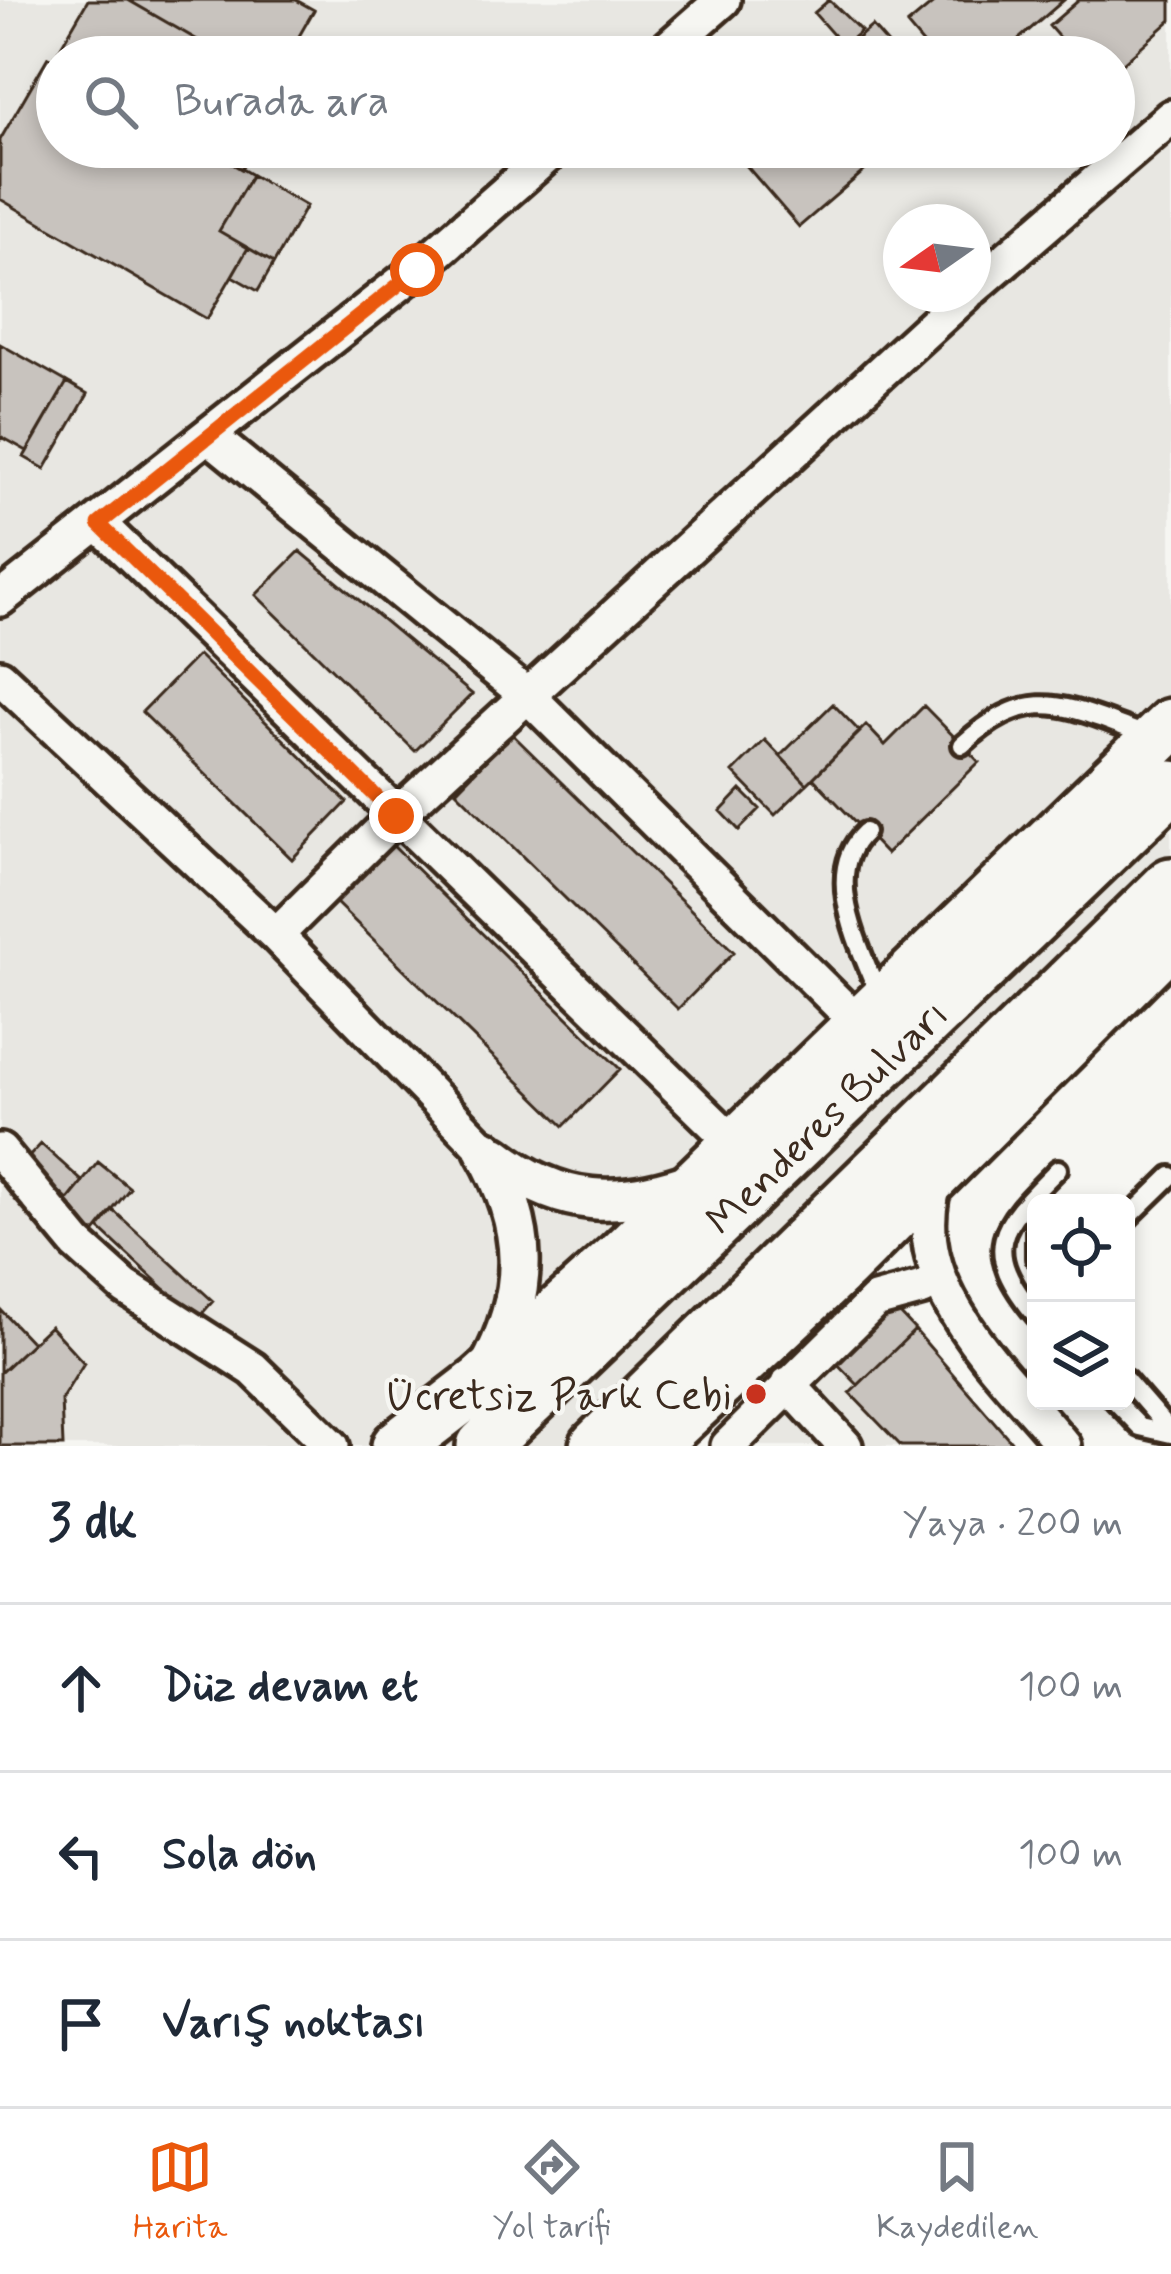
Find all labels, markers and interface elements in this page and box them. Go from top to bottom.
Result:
search box [36,36,1135,168]
icon: search [78,69,144,135]
text: Burada ara [174,73,389,132]
north arrow [883,204,991,312]
route start [390,243,444,297]
route end [369,789,423,843]
street label: Menderes Bulvarı [695,989,962,1248]
map controls [1027,1194,1135,1410]
button: locate [1027,1194,1135,1302]
button: layers [1027,1302,1135,1410]
place label: Ücretsiz Park Cebi [385,1370,732,1425]
marker: Ücretsiz Park Cebi [743,1381,769,1407]
text: 3 dk [48,1491,137,1557]
text: Yaya · 200 m [902,1499,1123,1550]
icon: ahead [48,1655,114,1721]
text: Düz devam et [162,1658,418,1717]
text: 100 m [1018,1662,1123,1713]
icon: left [48,1823,114,1889]
text: Sola dön [162,1826,317,1885]
text: 100 m [1018,1830,1123,1881]
icon: arrive [48,1991,114,2057]
text: Varış noktası [162,1994,426,2053]
tab: Harita [133,2134,227,2250]
tab: Yol tarifi [493,2134,611,2250]
tab: Kaydedilen [876,2134,1038,2250]

